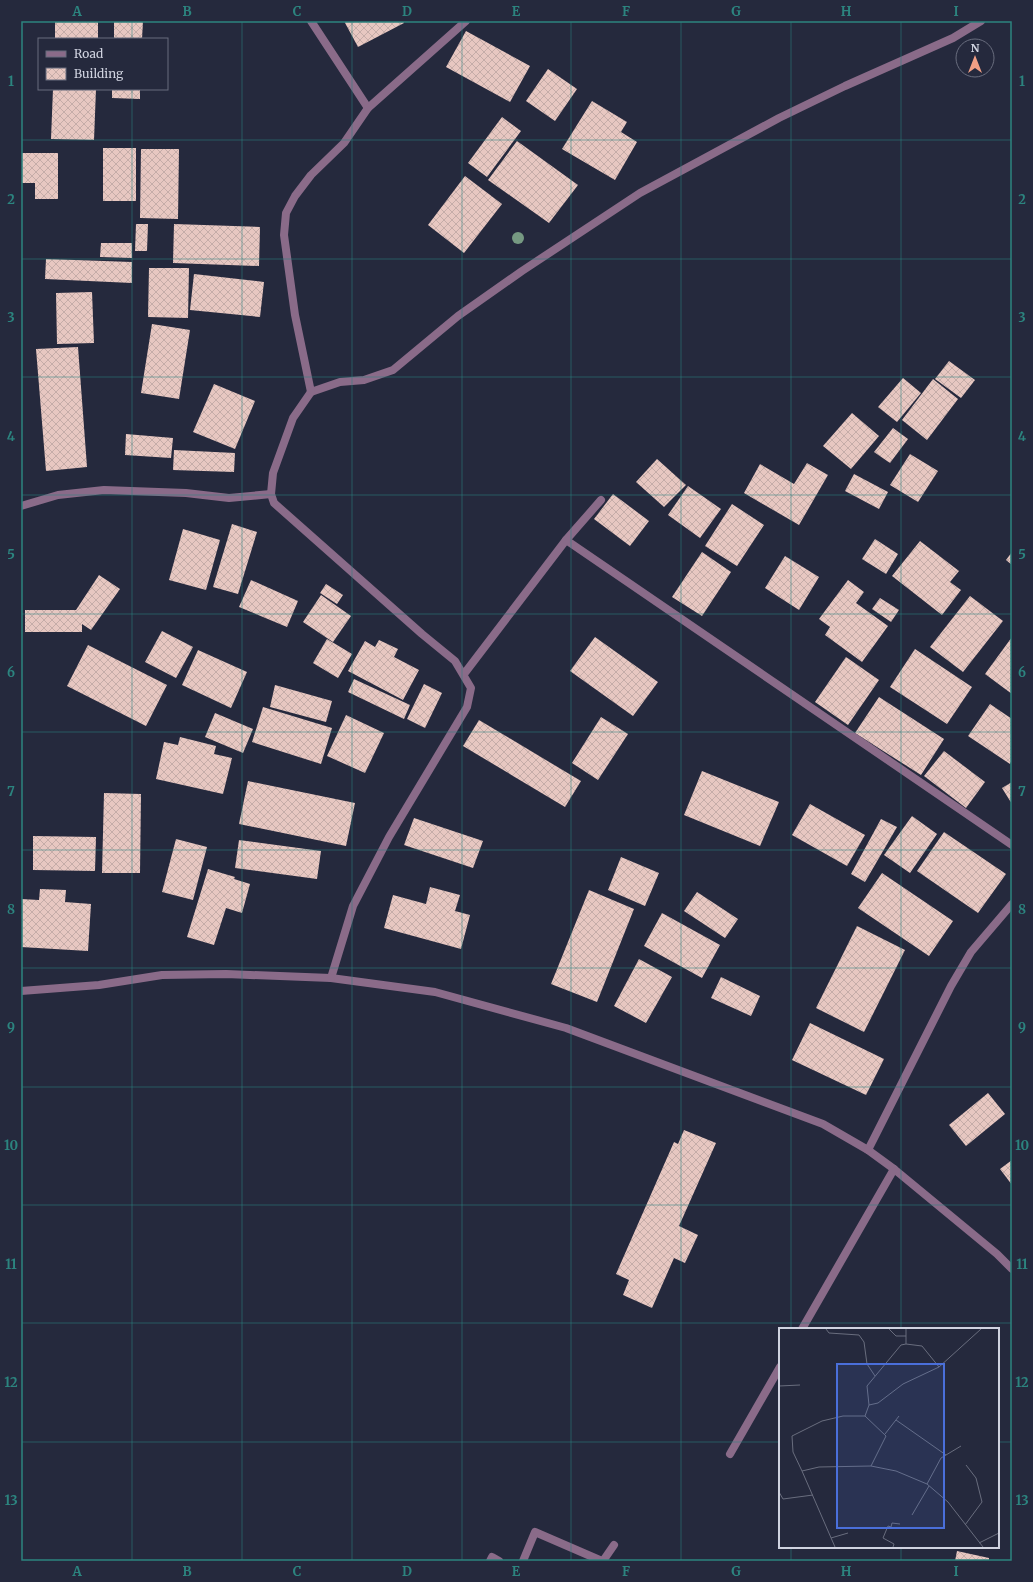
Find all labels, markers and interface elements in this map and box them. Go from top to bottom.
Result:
text: A [71,3,82,20]
text: B [182,3,192,20]
text: C [293,3,302,20]
text: D [402,3,412,20]
text: E [512,3,521,20]
text: F [622,3,630,20]
text: G [731,3,741,20]
text: H [841,3,852,20]
text: I [953,3,959,20]
legend [38,38,168,90]
north arrow [955,38,995,78]
text: N [971,41,980,55]
text: Road [74,46,103,61]
text: Building [74,66,124,81]
text: 1 [8,73,14,90]
text: 1 [1019,73,1025,90]
text: 2 [7,191,15,208]
text: 2 [1018,191,1026,208]
text: 3 [7,309,15,326]
text: 3 [1018,309,1026,326]
text: 4 [7,428,16,445]
text: 4 [1018,428,1027,445]
text: 5 [7,546,15,563]
text: 5 [1018,546,1026,563]
text: 6 [7,664,15,681]
text: 6 [1018,664,1026,681]
text: 7 [7,783,15,800]
text: 7 [1018,783,1026,800]
text: 8 [7,901,15,918]
text: 8 [1018,901,1026,918]
text: 9 [7,1019,15,1036]
text: 9 [1018,1019,1026,1036]
text: 10 [4,1137,18,1154]
text: 10 [1015,1137,1029,1154]
text: 11 [5,1256,17,1273]
text: 11 [1016,1256,1028,1273]
inset map [779,1328,999,1548]
text: 12 [4,1374,18,1391]
text: 12 [1015,1374,1029,1391]
text: 13 [4,1492,18,1509]
text: 13 [1015,1492,1029,1509]
text: A [71,1563,82,1580]
text: B [182,1563,192,1580]
text: C [293,1563,302,1580]
text: D [402,1563,412,1580]
text: E [512,1563,521,1580]
text: F [622,1563,630,1580]
text: G [731,1563,741,1580]
text: H [841,1563,852,1580]
text: I [953,1563,959,1580]

